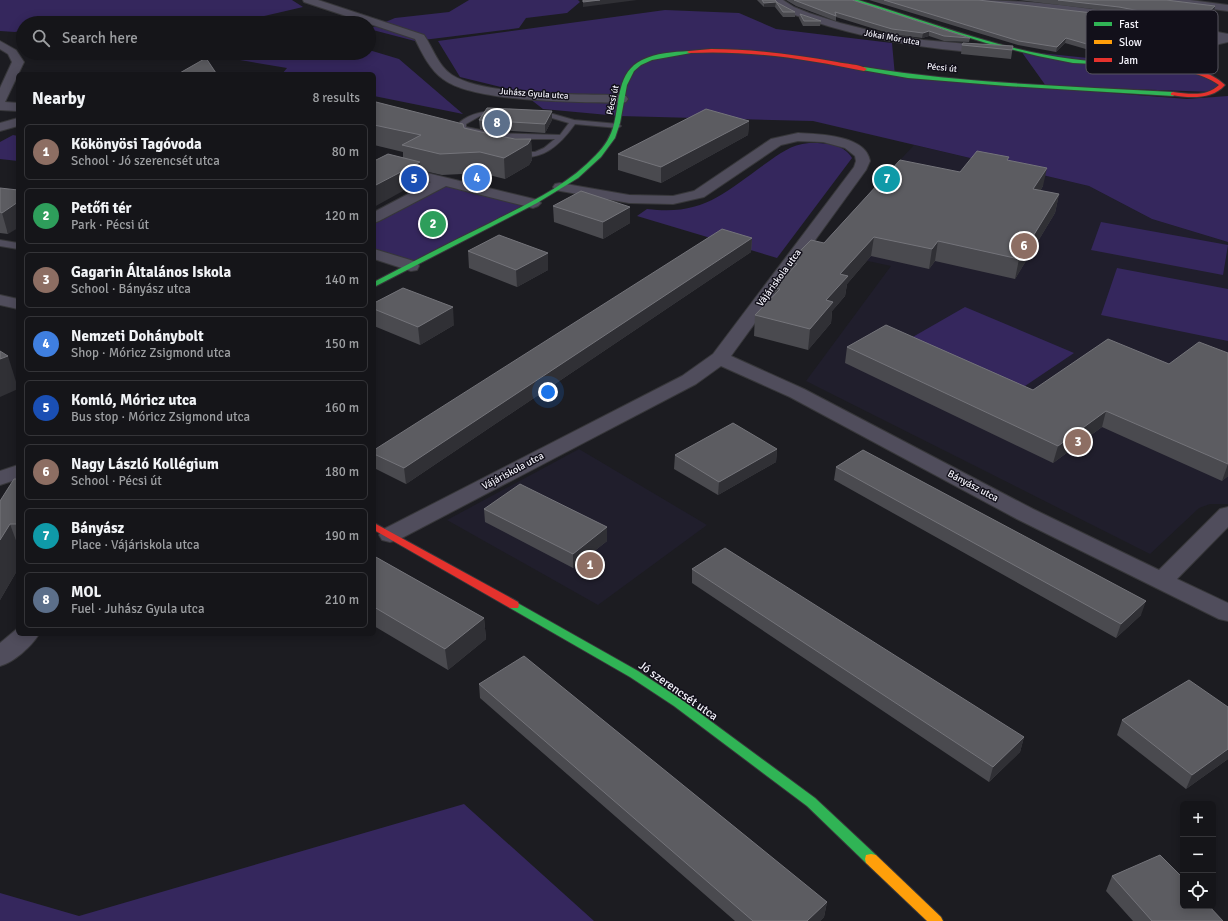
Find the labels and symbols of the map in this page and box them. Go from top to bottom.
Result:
legend [1086,10,1218,74]
text: Fast [1119,18,1139,31]
street label: Jókai Mór utca [863,28,921,48]
text: Slow [1119,36,1142,49]
text: Jam [1119,54,1138,67]
street label: Pécsi út [926,61,958,75]
street label: Pécsi út [604,84,622,116]
street label: Juhász Gyula utca [499,86,569,102]
pin: 8 [484,108,510,138]
pin: 4 [464,163,490,193]
pin: 5 [401,164,427,194]
pin: 7 [874,164,900,194]
pin: 2 [420,209,446,239]
pin: 6 [1011,231,1037,261]
street label: Vájáriskola utca [754,247,804,309]
your location [538,382,558,402]
pin: 3 [1065,427,1091,457]
street label: Vájáriskola utca [480,450,546,492]
street label: Bányász utca [946,468,1000,504]
pin: 1 [577,550,603,580]
street label: Jó szerencsét utca [635,658,721,724]

